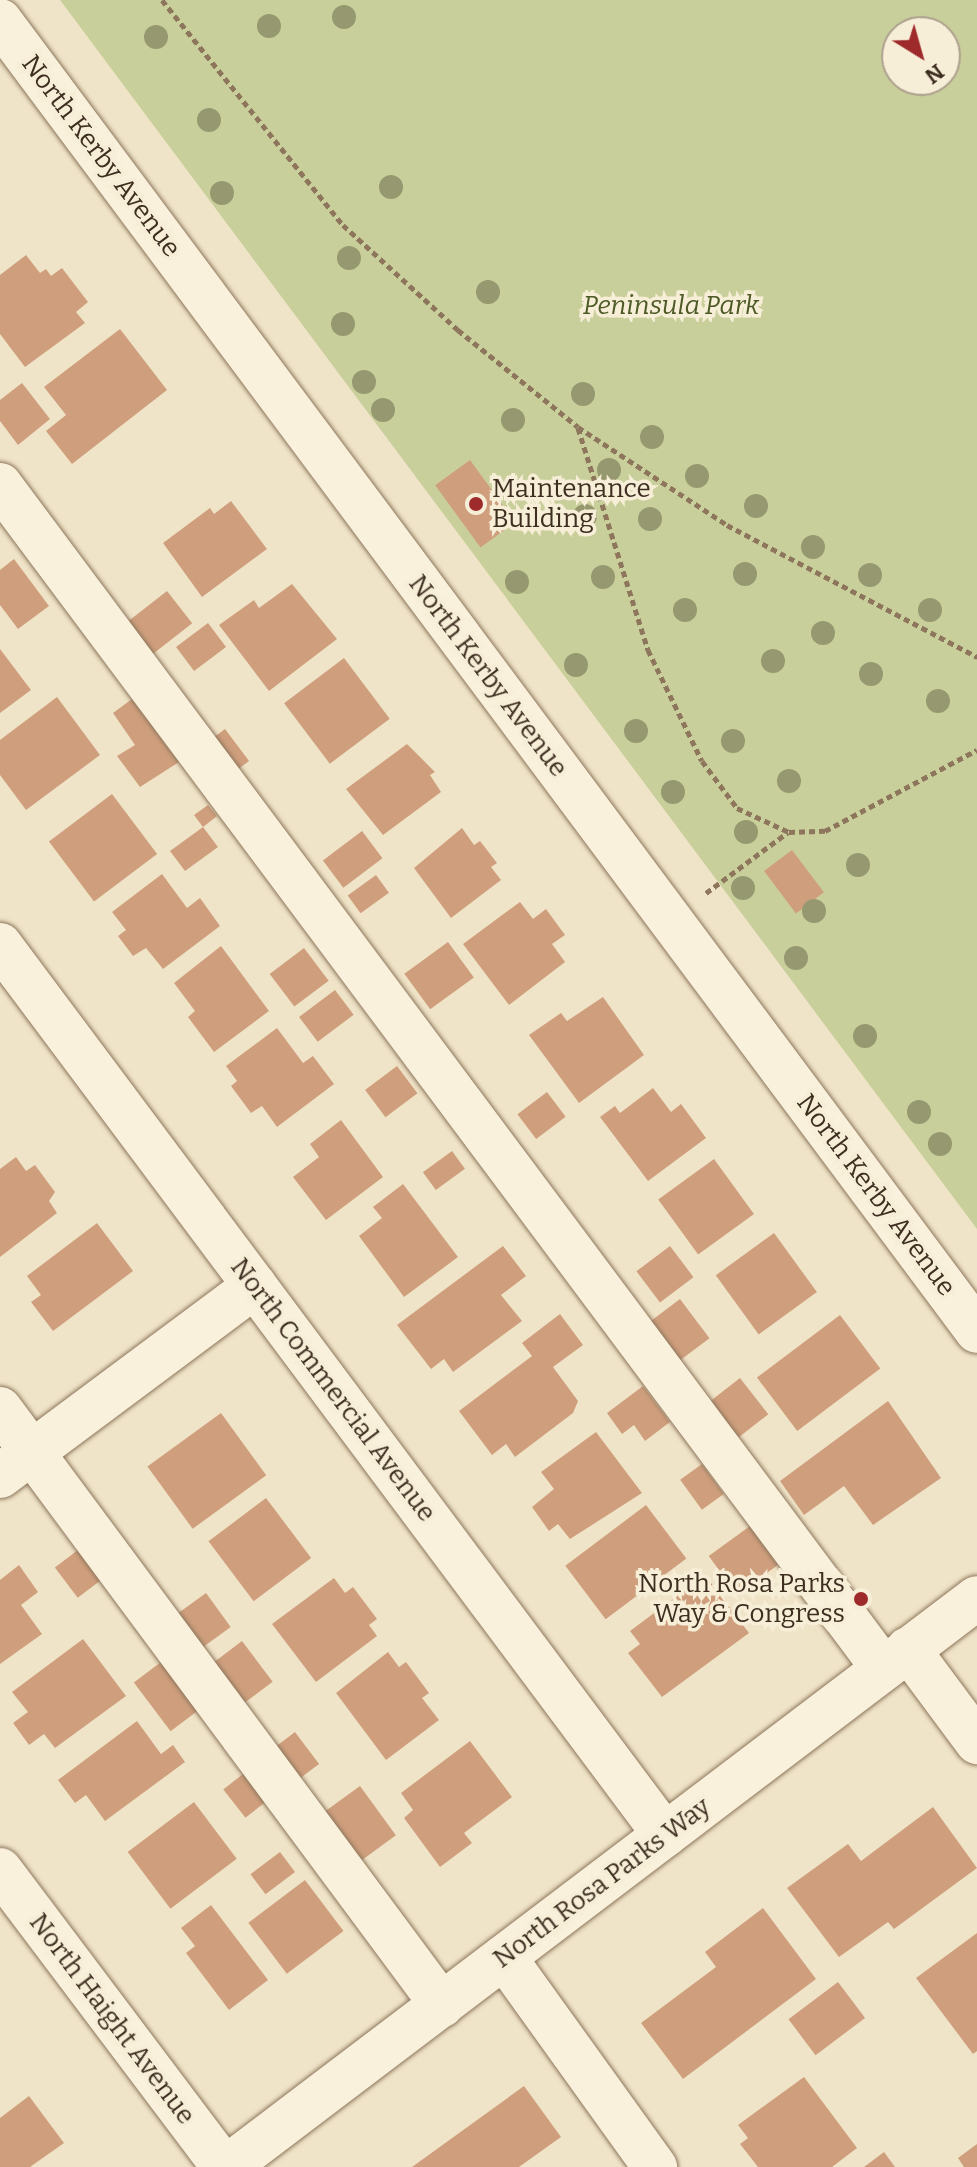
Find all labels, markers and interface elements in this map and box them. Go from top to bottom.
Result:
north arrow [881,16,961,96]
street label: North Kerby Avenue [15,49,187,263]
text: N [920,58,949,90]
park label: Peninsula Park [583,290,759,322]
place label: Maintenance Building [492,473,651,534]
marker: Maintenance Building [467,495,485,513]
street label: North Kerby Avenue [402,569,574,783]
street label: North Kerby Avenue [790,1088,962,1302]
street label: North Commercial Avenue [224,1252,442,1528]
place label: North Rosa Parks Way & Congress [638,1568,845,1630]
marker: North Rosa Parks Way & Congress [852,1590,870,1608]
street label: North Rosa Parks Way [487,1791,717,1975]
street label: North Haight Avenue [23,1907,201,2131]

